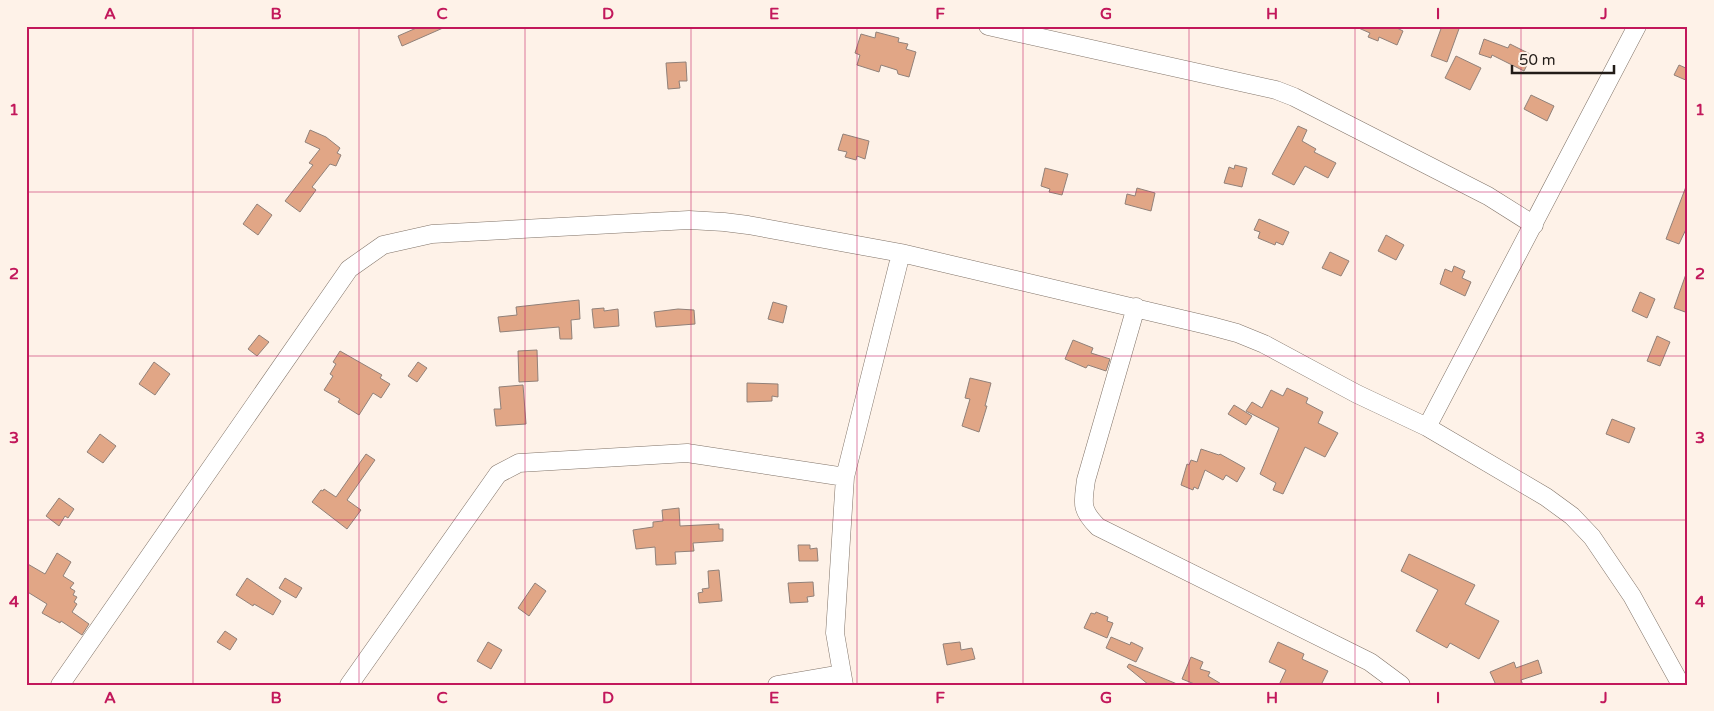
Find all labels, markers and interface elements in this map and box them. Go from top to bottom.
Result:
text: A [104,4,116,24]
text: B [270,4,282,24]
text: C [436,4,448,24]
text: D [602,4,614,24]
text: E [769,4,779,24]
text: F [935,4,945,24]
text: G [1100,4,1112,24]
text: H [1266,4,1278,24]
text: I [1436,4,1440,24]
text: J [1599,4,1608,24]
scale bar [1512,42,1614,74]
text: 50 m [1519,51,1556,69]
text: 1 [9,100,19,120]
text: 1 [1695,100,1705,120]
text: 2 [9,264,19,284]
text: 2 [1695,264,1705,284]
text: 3 [9,428,19,448]
text: 3 [1695,428,1705,448]
text: 4 [9,592,19,612]
text: 4 [1695,592,1705,612]
text: A [104,688,116,708]
text: B [270,688,282,708]
text: C [436,688,448,708]
text: D [602,688,614,708]
text: E [769,688,779,708]
text: F [935,688,945,708]
text: G [1100,688,1112,708]
text: H [1266,688,1278,708]
text: I [1436,688,1440,708]
text: J [1599,688,1608,708]

